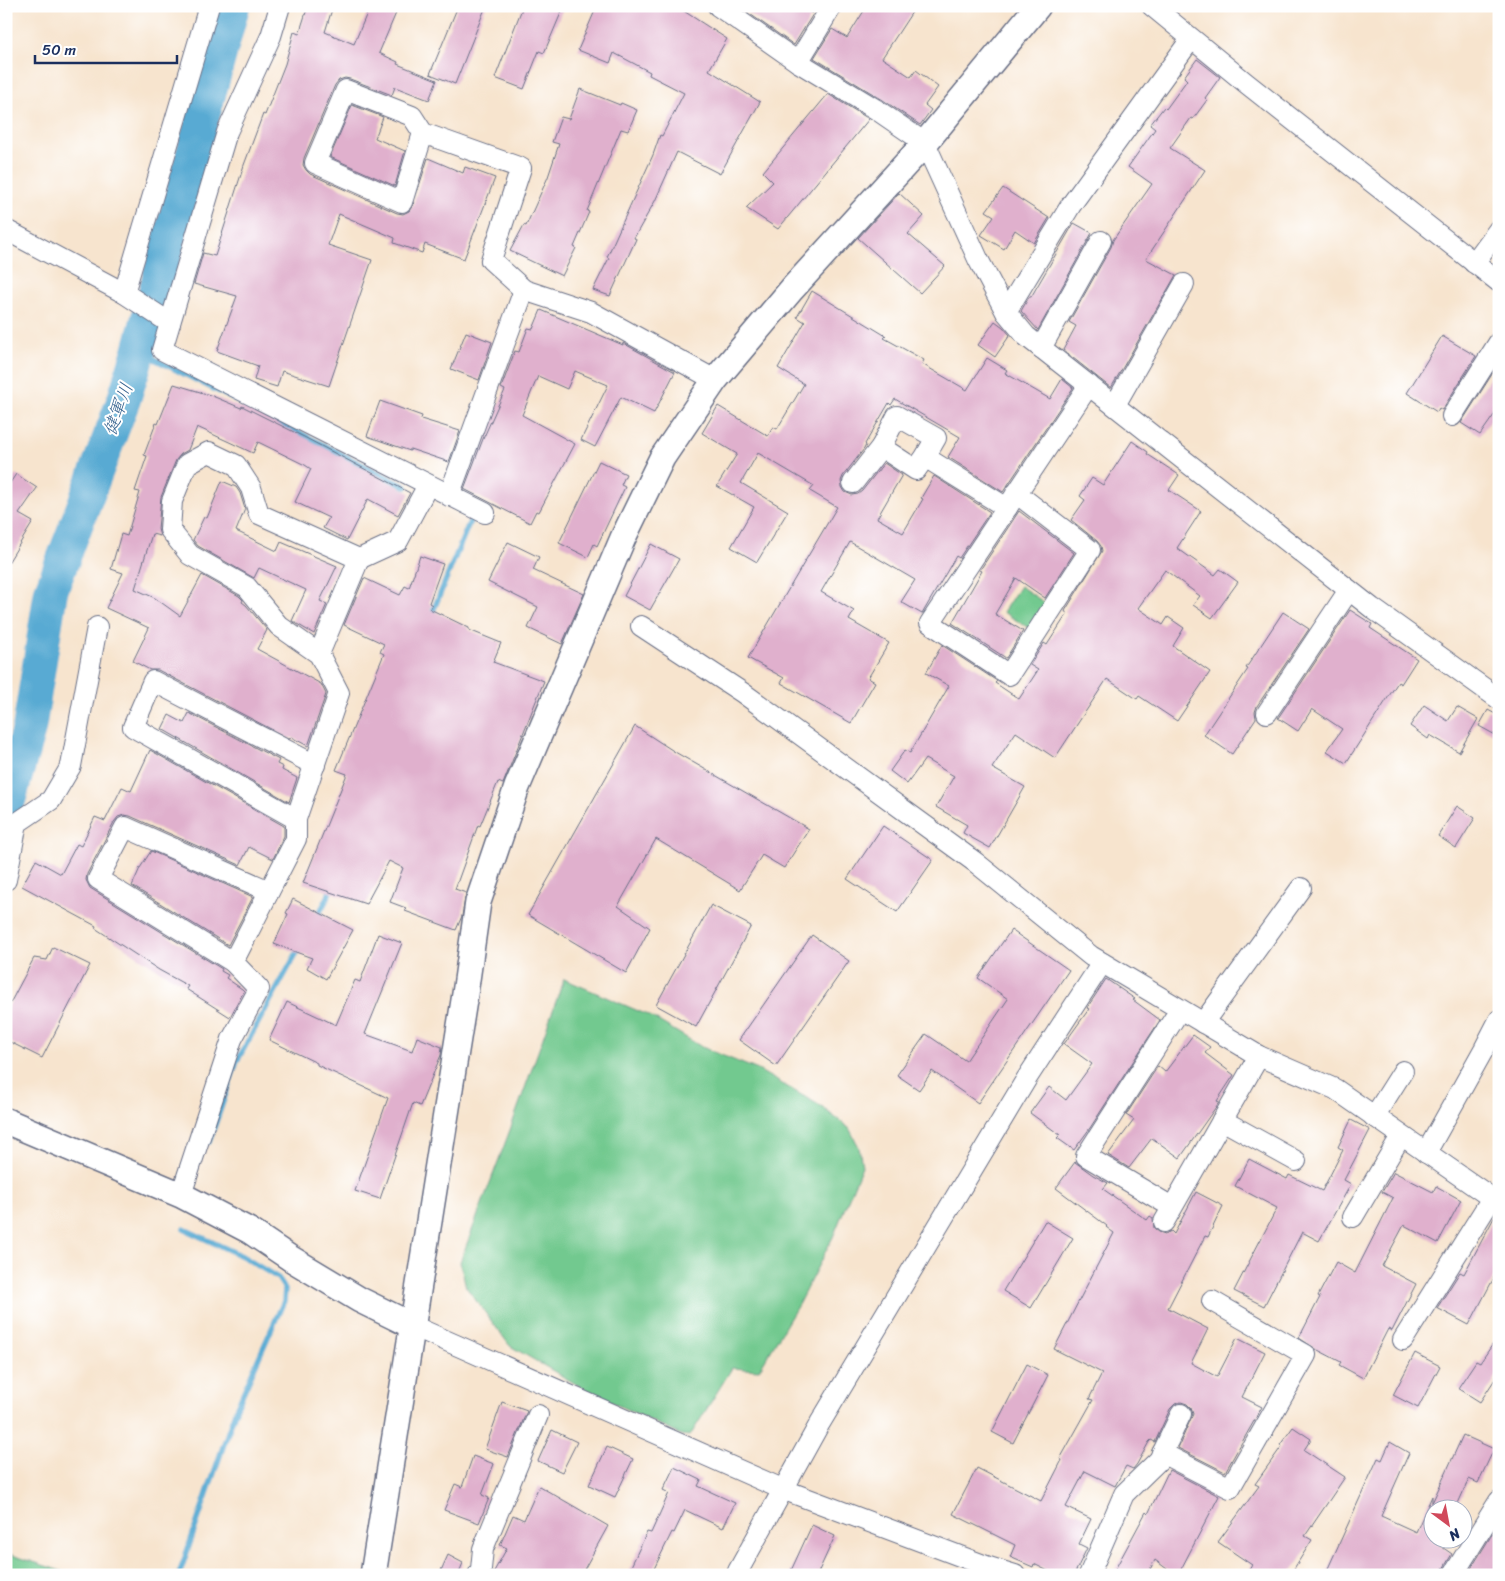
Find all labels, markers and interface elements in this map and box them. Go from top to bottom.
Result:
scale bar [35,32,178,64]
text: 50 m [42,37,77,63]
water label: 健軍川 [94,378,142,440]
north arrow [1422,1498,1472,1548]
text: N [1444,1521,1466,1548]

